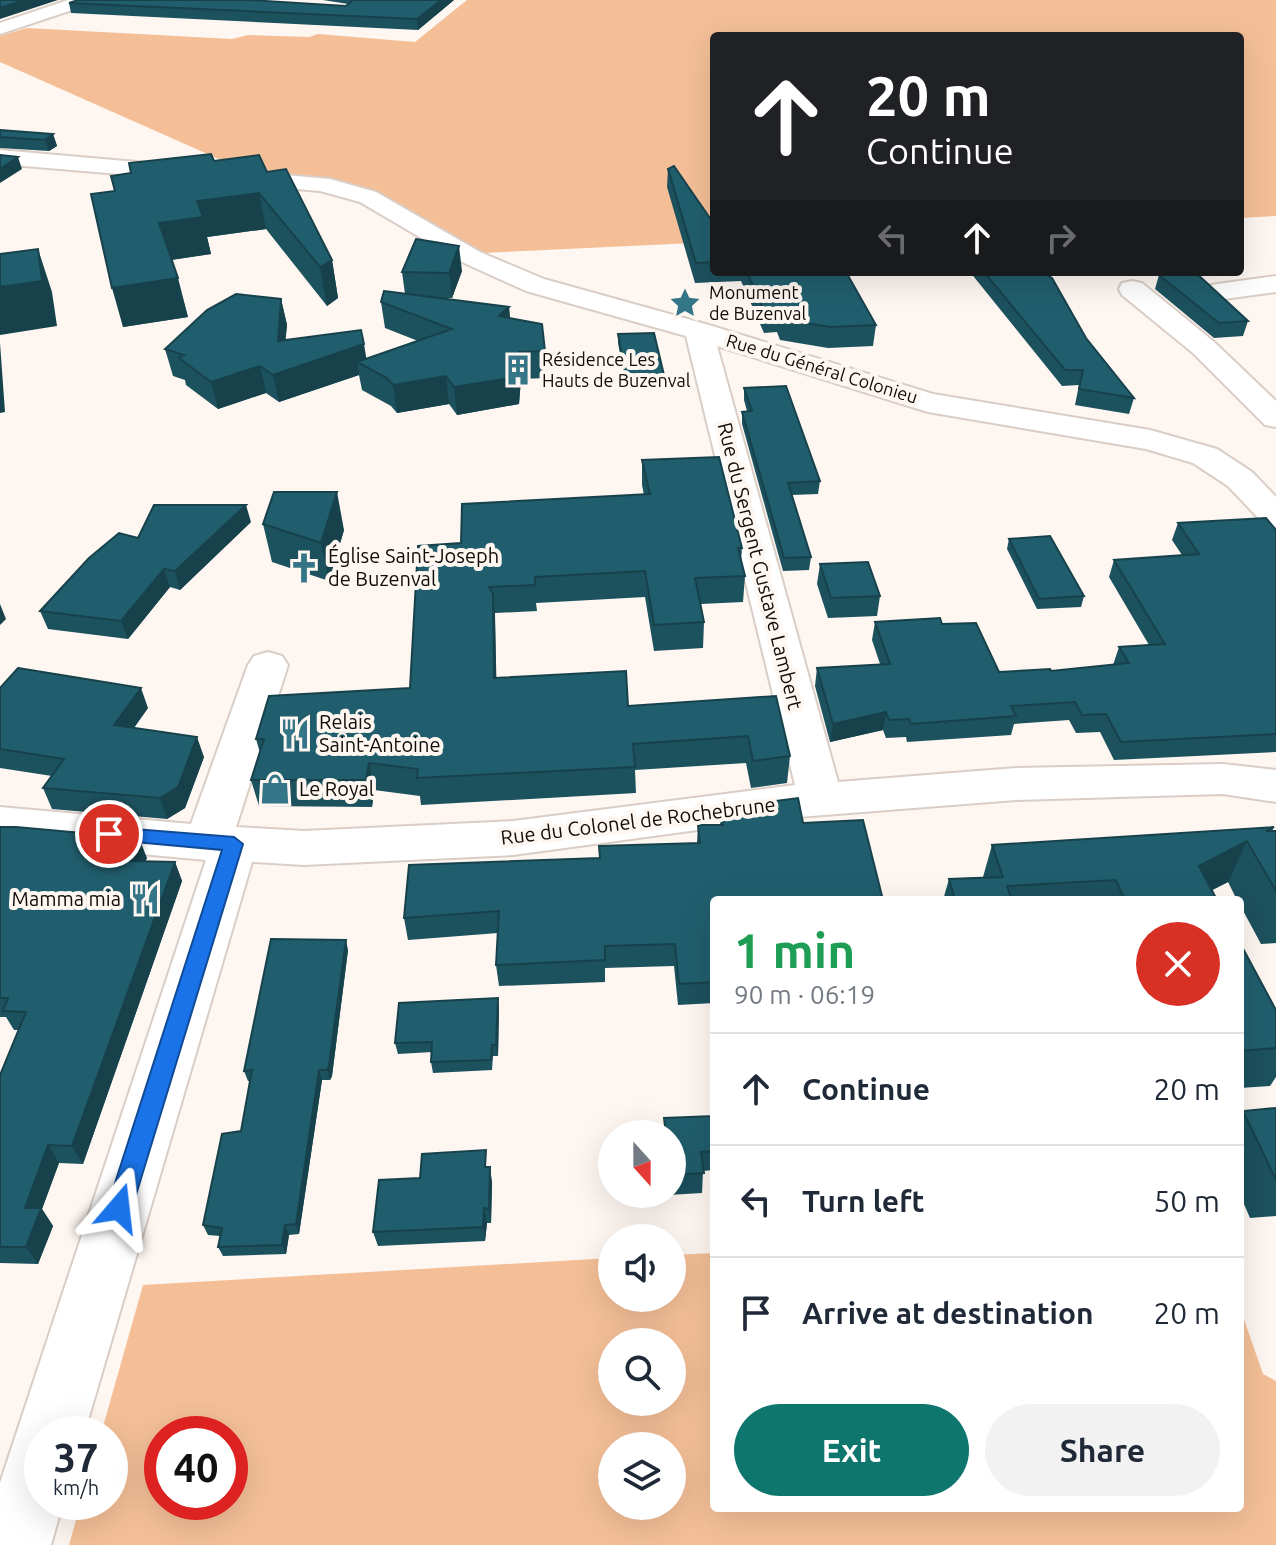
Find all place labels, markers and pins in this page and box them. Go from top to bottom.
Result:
place label: Monument de Buzenval [709,282,807,323]
place icon: Monument de Buzenval [668,286,702,320]
place label: Résidence Les Hauts de Buzenval [542,349,691,390]
building icon: Résidence Les Hauts de Buzenval [501,353,535,387]
place label: Église Saint-Joseph de Buzenval [328,544,499,590]
church icon: Église Saint-Joseph de Buzenval [287,551,321,585]
place label: Relais Saint-Antoine [319,710,440,756]
restaurant icon: Relais Saint-Antoine [278,717,312,751]
shop icon: Le Royal [258,772,292,806]
place label: Le Royal [299,777,374,800]
pin [75,800,143,868]
restaurant icon: Mamma mia [128,882,162,916]
place label: Mamma mia [12,887,121,910]

